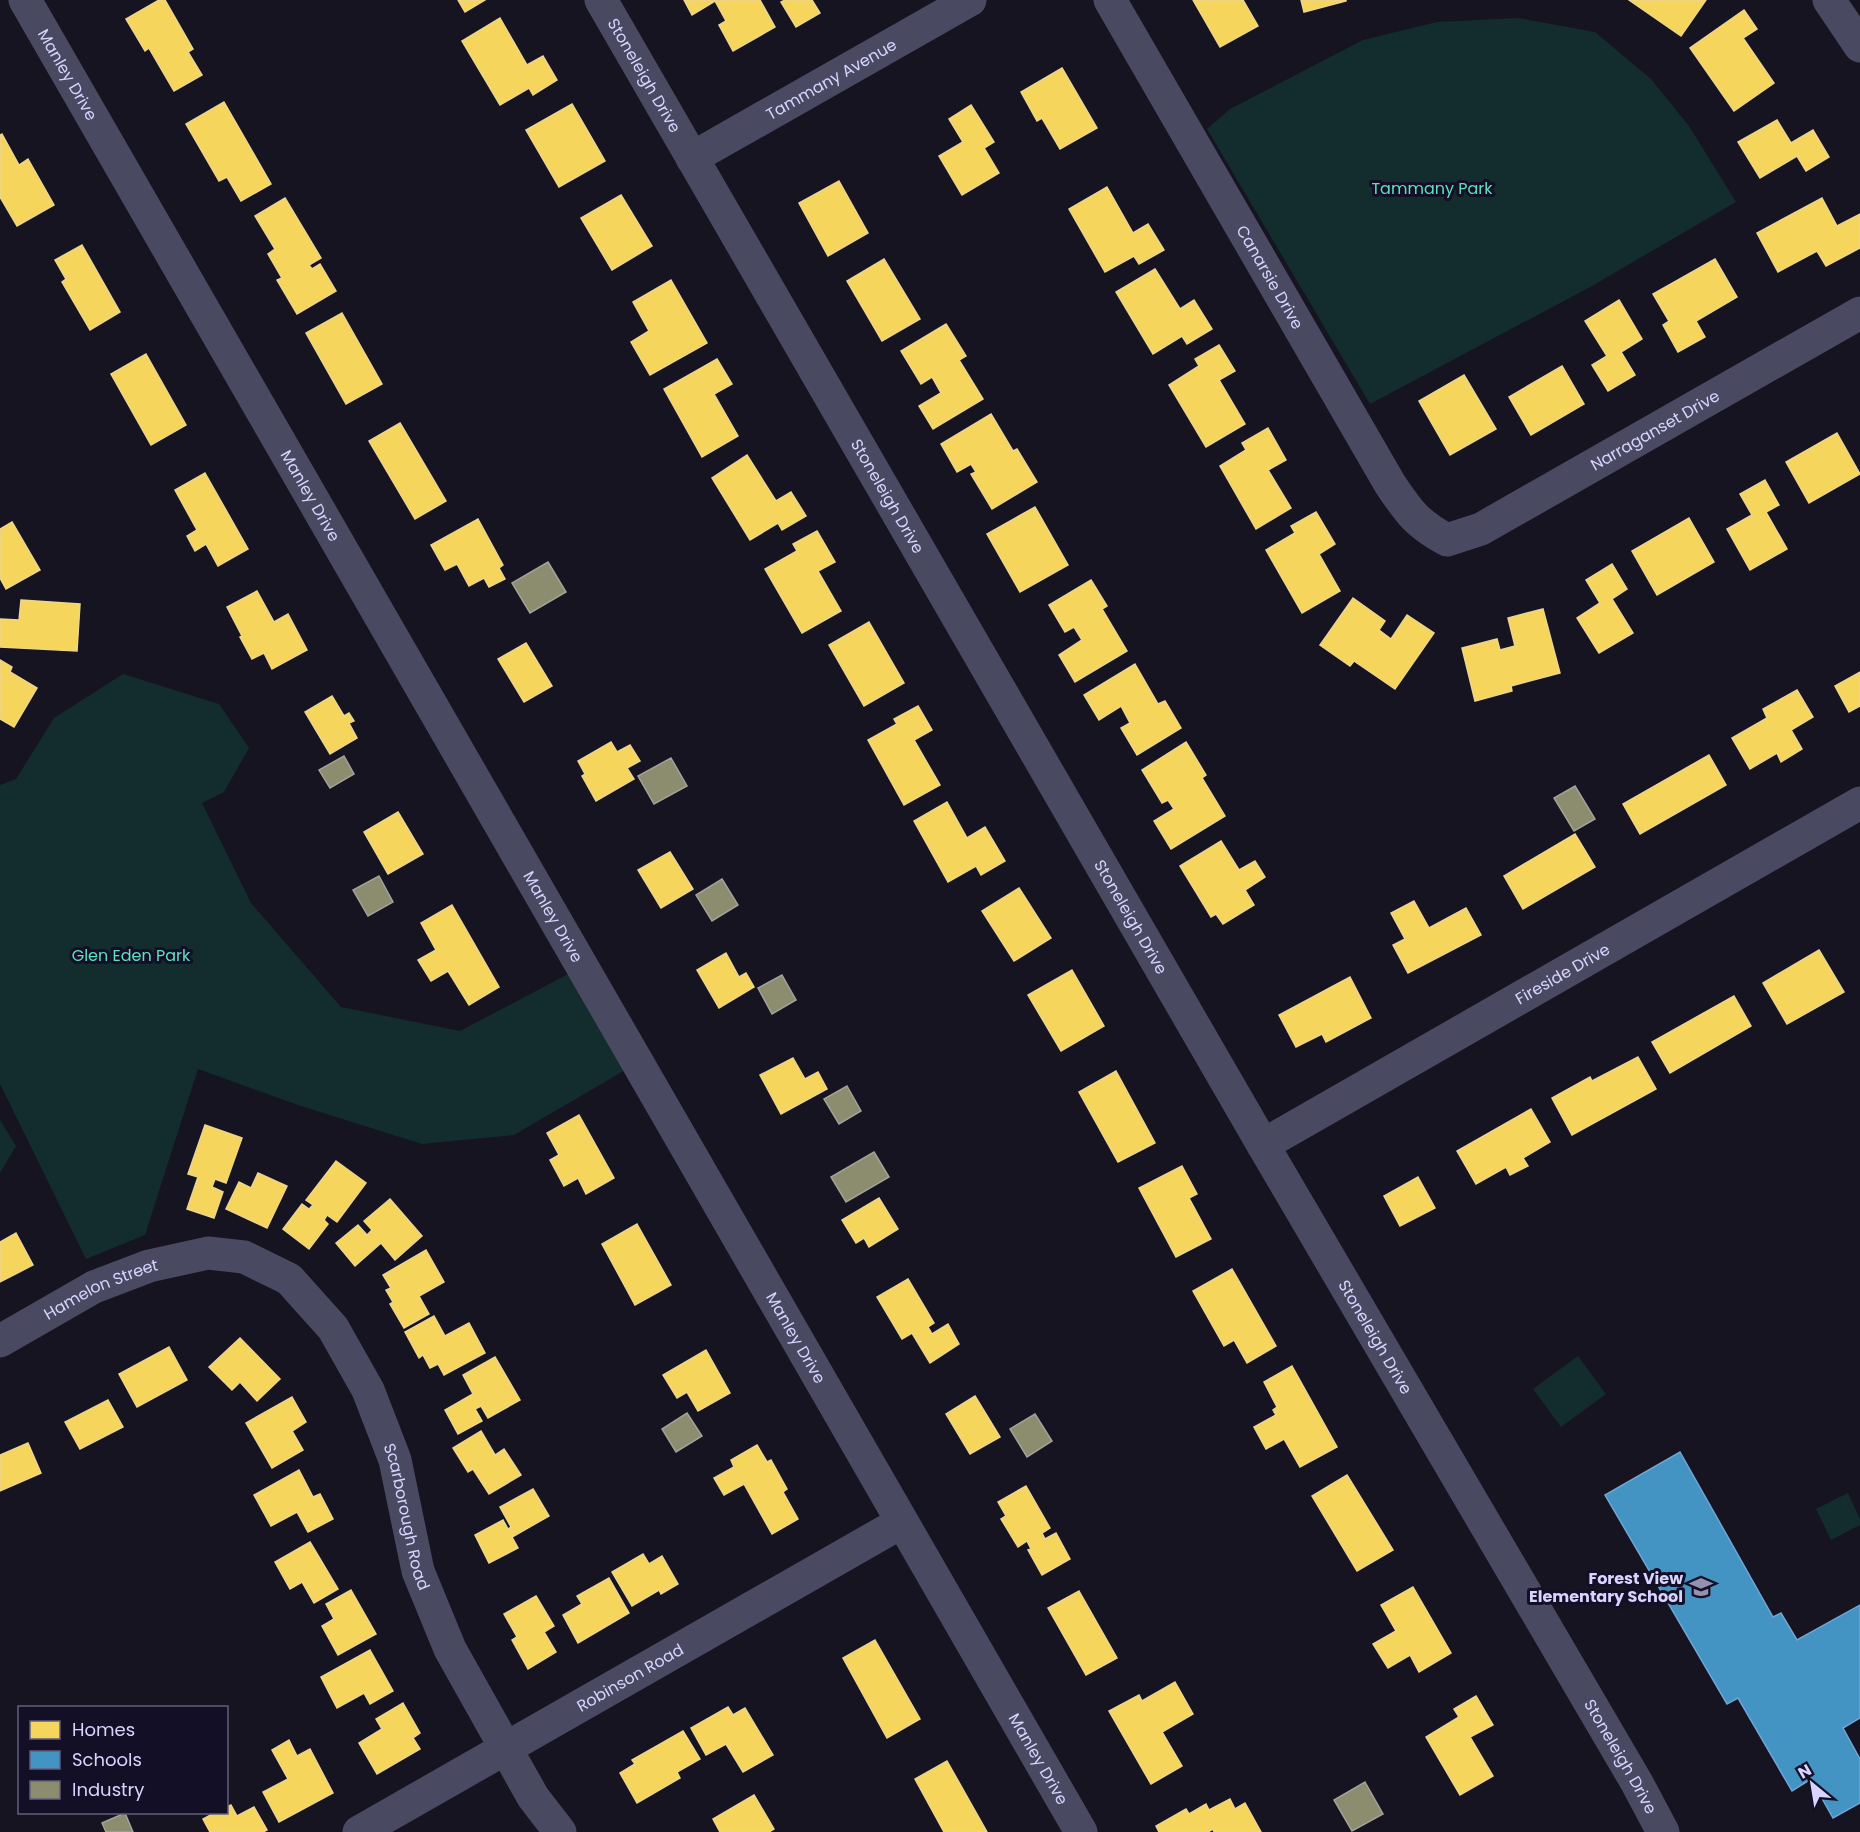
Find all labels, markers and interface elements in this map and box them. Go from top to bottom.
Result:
street label: Stoneleigh Drive [602,14,686,137]
street label: Manley Drive [32,25,103,125]
street label: Tammany Avenue [762,33,901,126]
park label: Tammany Park [1371,177,1493,200]
street label: Canarsie Drive [1231,221,1309,334]
street label: Narraganset Drive [1586,384,1724,476]
street label: Stoneleigh Drive [845,435,930,558]
street label: Manley Drive [275,446,346,546]
street label: Stoneleigh Drive [1088,855,1173,979]
street label: Manley Drive [517,867,588,967]
street label: Fireside Drive [1511,938,1614,1010]
park label: Glen Eden Park [72,944,191,967]
street label: Hamelon Street [40,1253,160,1325]
street label: Stoneleigh Drive [1333,1276,1418,1399]
street label: Manley Drive [760,1288,831,1388]
street label: Scarborough Road [378,1440,436,1594]
place label: Forest View Elementary School [1529,1567,1683,1608]
school or university icon: Forest View Elementary School [1688,1574,1714,1600]
street label: Robinson Road [572,1638,688,1717]
street label: Stoneleigh Drive [1578,1695,1662,1818]
legend [18,1706,228,1814]
street label: Manley Drive [1003,1709,1074,1809]
text: Homes [72,1717,135,1742]
text: Schools [72,1747,142,1772]
north arrow [1782,1754,1842,1814]
text: N [1794,1758,1816,1784]
text: Industry [72,1777,144,1802]

